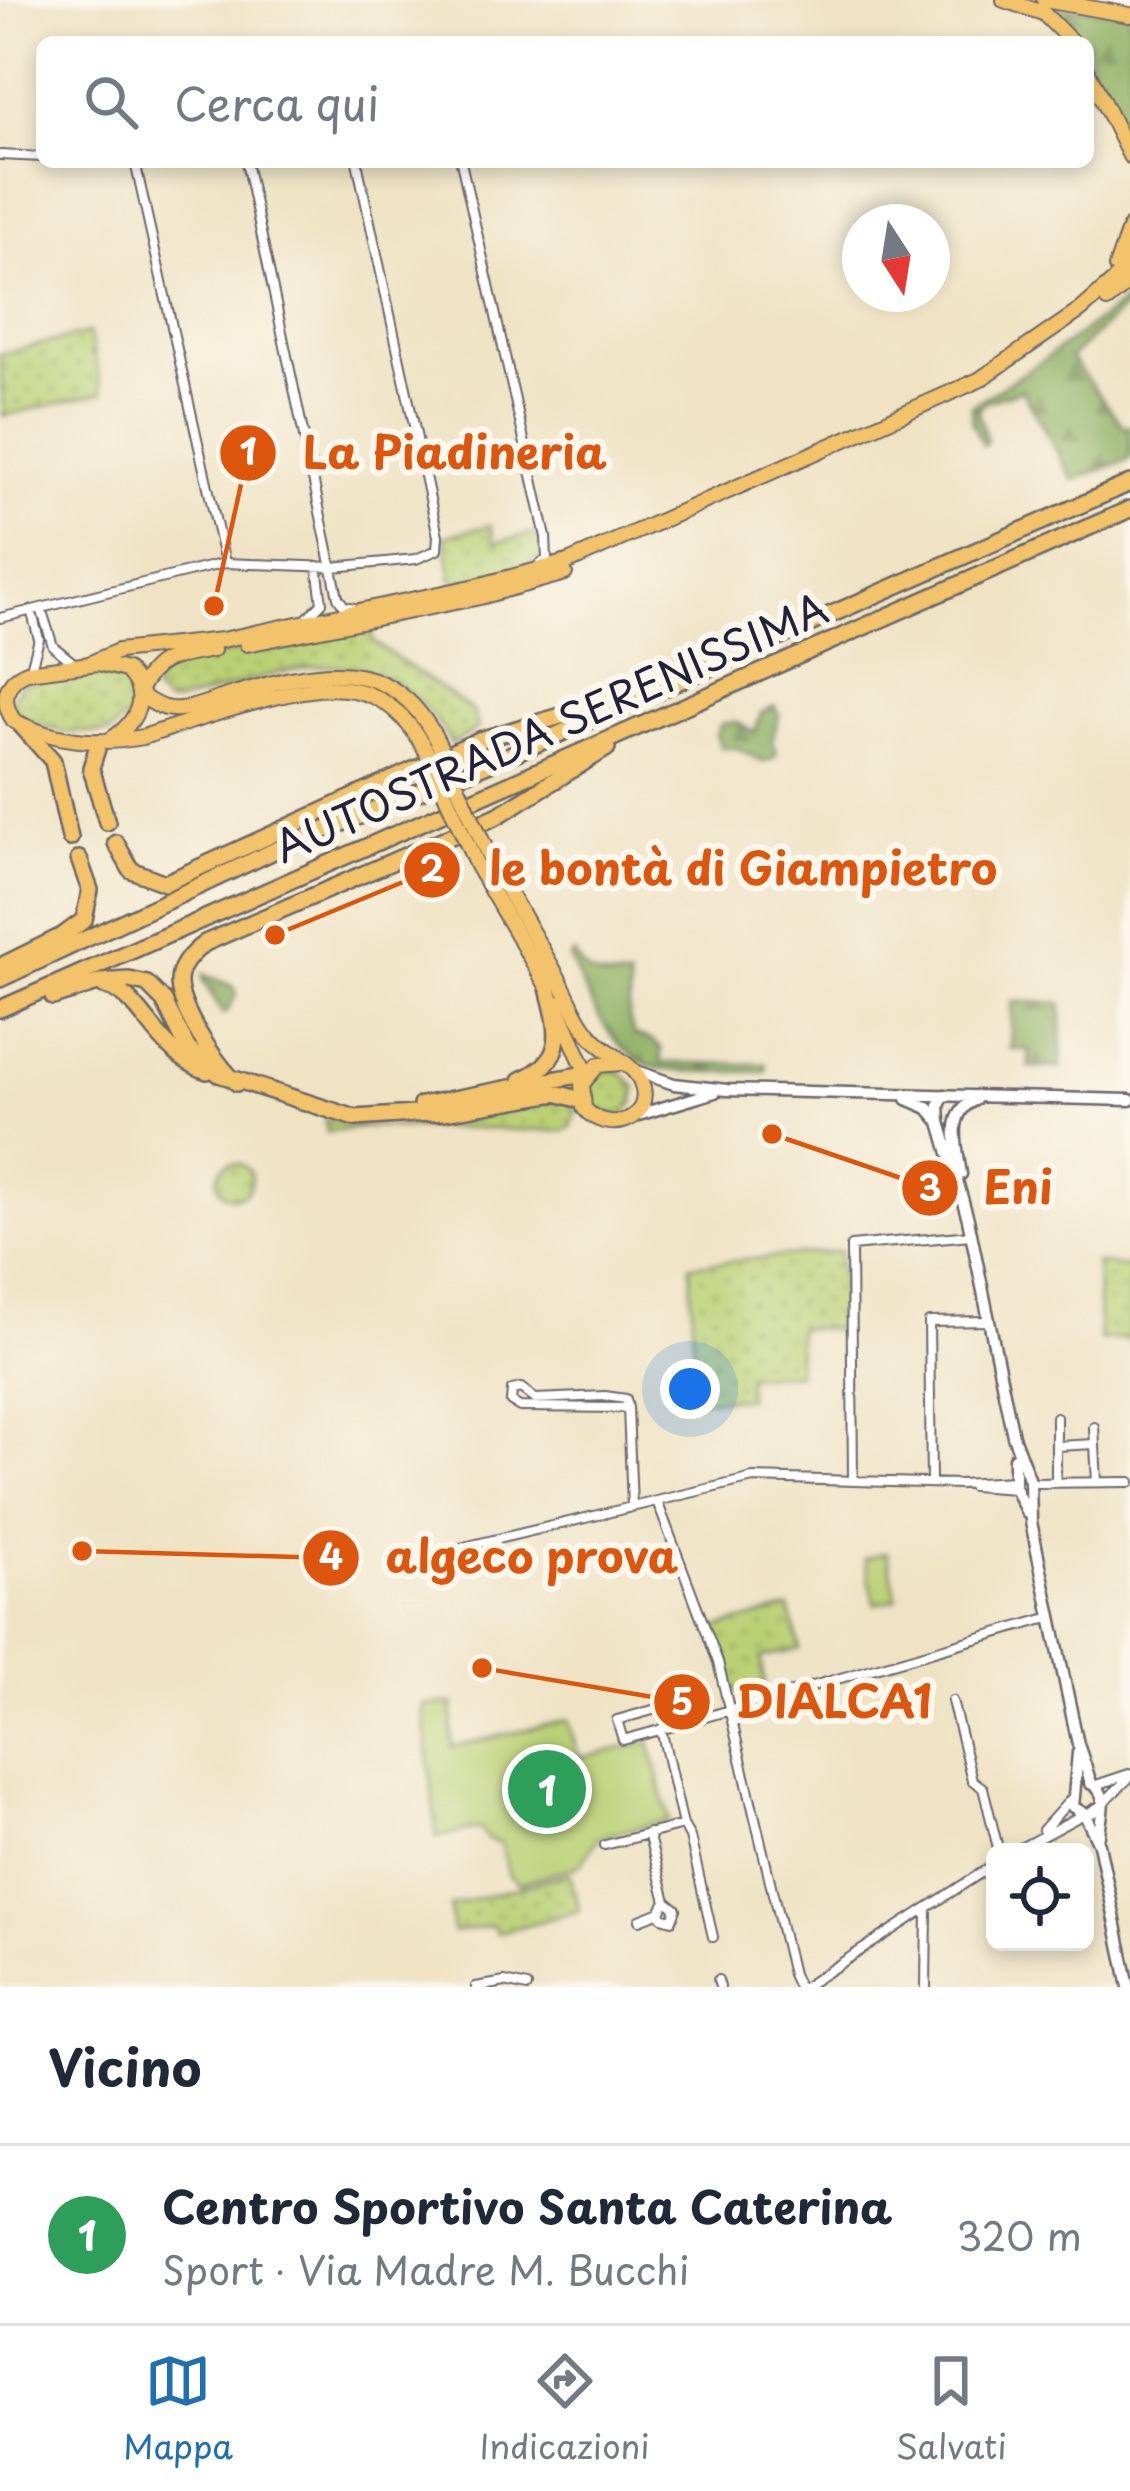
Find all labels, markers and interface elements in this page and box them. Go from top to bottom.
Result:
search box [36,36,1094,168]
text: Cerca qui [174,68,379,136]
icon: search [78,69,144,135]
north arrow [842,204,950,312]
callout: La Piadineria [218,412,632,493]
text: La Piadineria [303,416,607,484]
text: 1 [239,423,257,477]
street label: AUTOSTRADA SERENISSIMA [263,575,837,877]
callout: le bontà di Giampietro [402,829,1023,910]
text: le bontà di Giampietro [489,832,997,900]
text: 2 [419,840,445,894]
callout: Eni [900,1148,1077,1229]
text: Eni [983,1151,1053,1219]
text: 3 [918,1159,942,1213]
your location [660,1359,720,1419]
callout: algeco prova [301,1517,703,1598]
text: algeco prova [386,1520,679,1588]
text: 4 [319,1528,343,1582]
callout: DIALCA1 [652,1662,957,1743]
text: DIALCA1 [736,1665,932,1733]
text: 5 [670,1673,694,1727]
pin: 1 [508,1744,586,1834]
map controls [986,1843,1094,1951]
button: locate [986,1843,1094,1951]
text: Vicino [48,2027,201,2104]
text: Centro Sportivo Santa Caterina [162,2171,892,2239]
text: 1 [78,2205,96,2264]
text: 320 m [957,2205,1082,2264]
text: Sport · Via Madre M. Bucchi [162,2239,689,2298]
tab: Mappa [123,2348,233,2470]
tab: Indicazioni [479,2348,650,2470]
tab: Salvati [896,2348,1007,2470]

